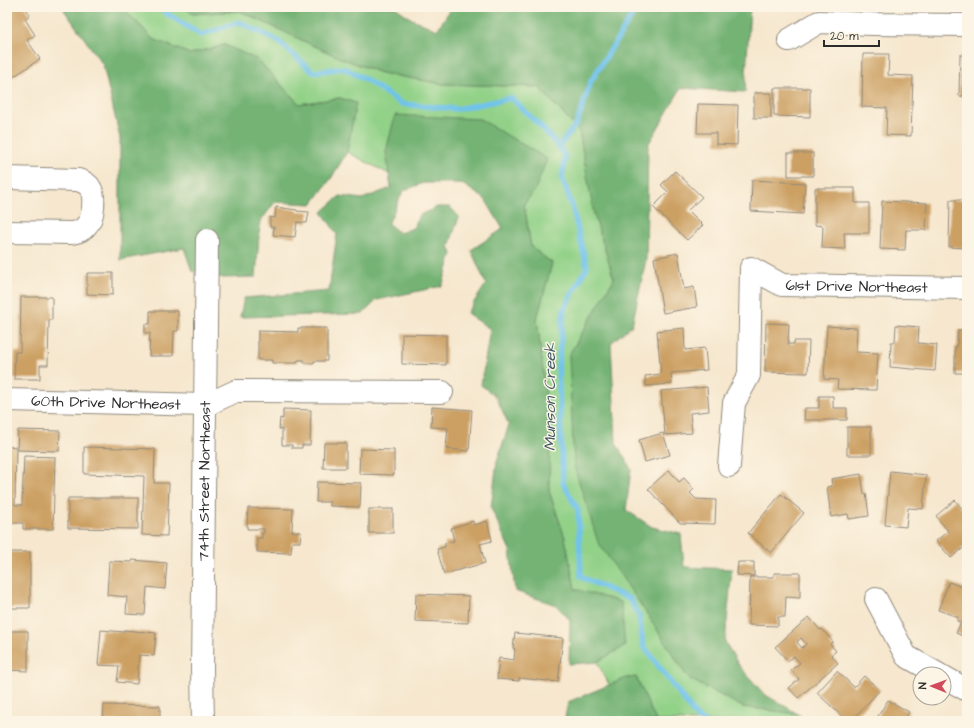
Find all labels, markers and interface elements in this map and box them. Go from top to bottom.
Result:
scale bar [824,22,879,48]
text: 20 m [830,28,859,45]
street label: 61st Drive Northeast [785,275,928,298]
water label: Munson Creek [539,342,561,451]
street label: 60th Drive Northeast [31,391,181,415]
street label: 74th Street Northeast [193,401,216,561]
north arrow [912,666,952,706]
text: N [915,682,930,689]

